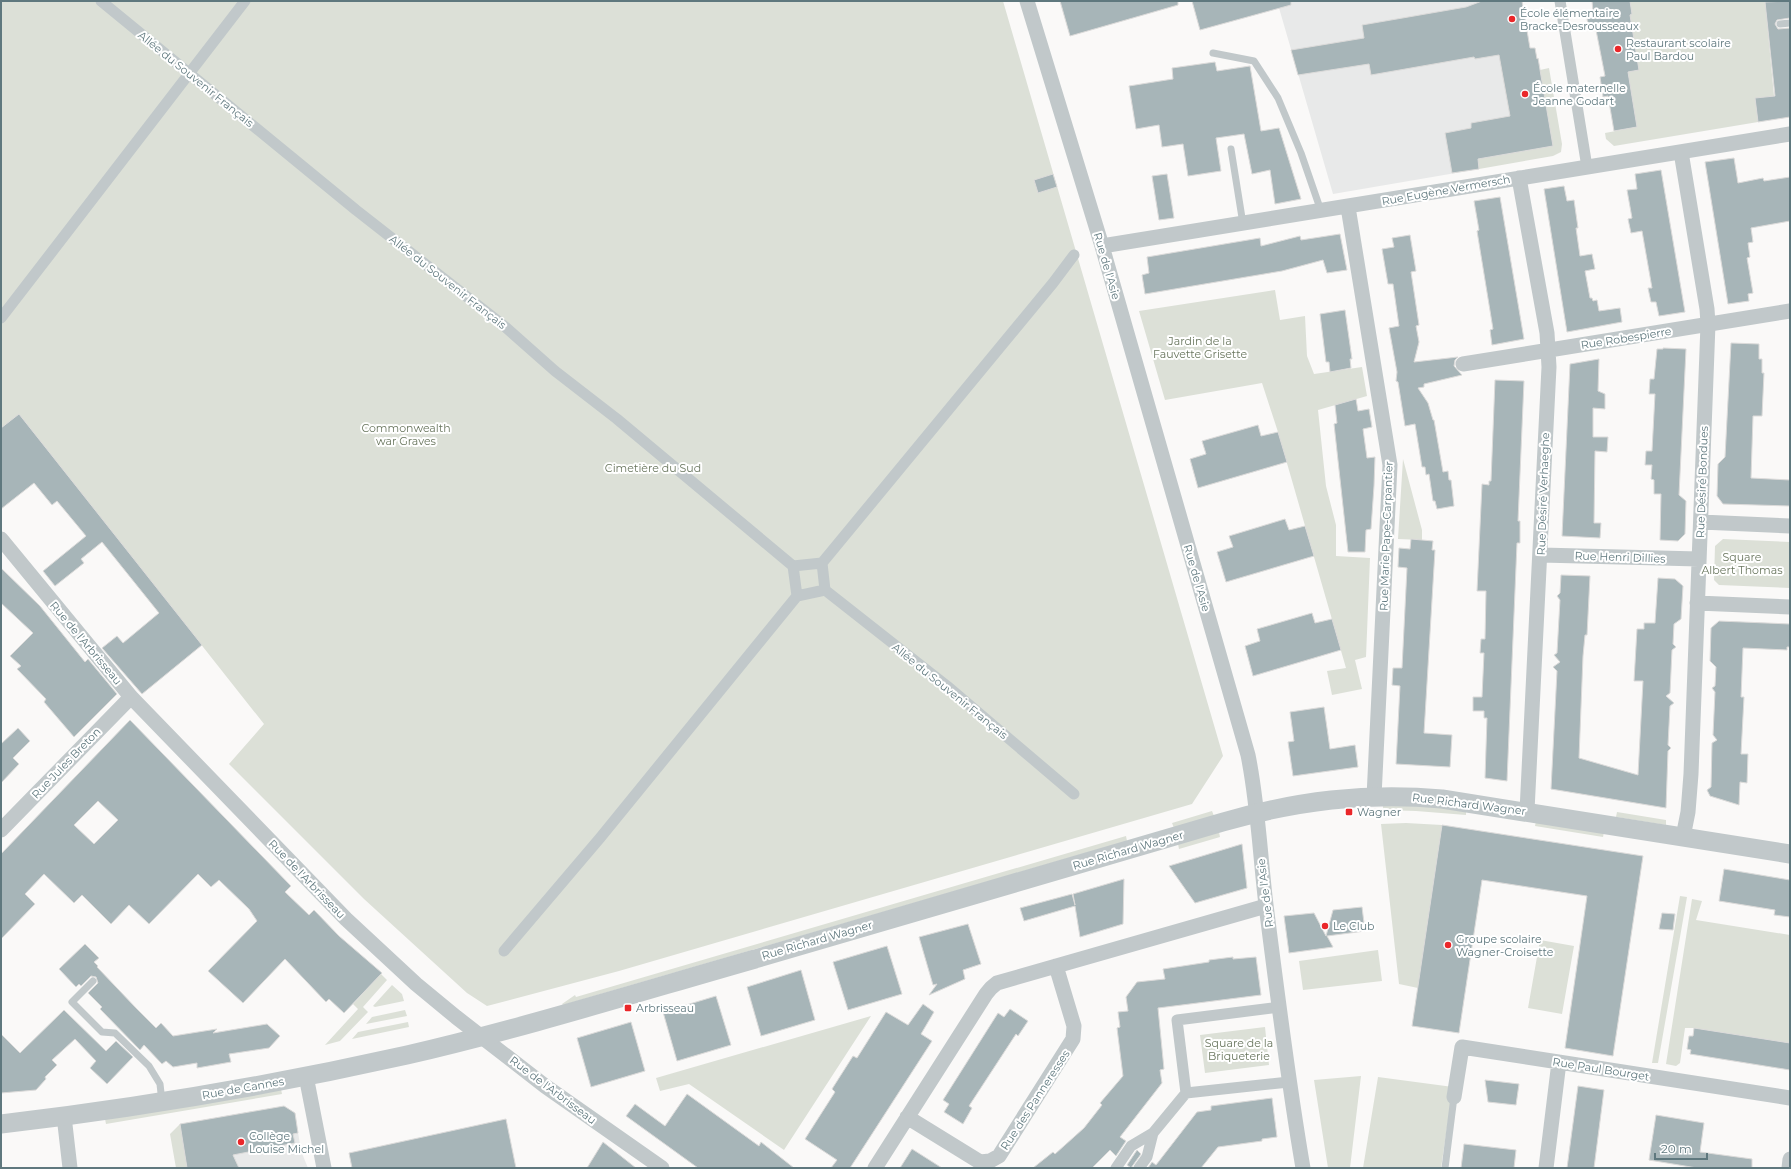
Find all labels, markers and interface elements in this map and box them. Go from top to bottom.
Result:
place label: École élémentaire Bracke-Desrousseaux [1520,6,1639,33]
marker: École élémentaire Bracke-Desrousseaux [1507,14,1517,24]
street label: Allée du Souvenir Français [135,28,257,130]
place label: Restaurant scolaire Paul Bardou [1626,36,1731,63]
marker: Restaurant scolaire Paul Bardou [1613,44,1623,54]
place label: École maternelle Jeanne Godart [1532,81,1626,108]
marker: École maternelle Jeanne Godart [1520,89,1530,99]
street label: Rue Eugène Vermersch [1381,172,1511,208]
street label: Rue de l'Asie [1091,231,1123,302]
street label: Allée du Souvenir Français [387,232,510,332]
street label: Rue Robespierre [1580,324,1673,352]
park label: Jardin de la Fauvette Grisette [1153,334,1247,361]
park label: Commonwealth war Graves [361,421,451,448]
street label: Rue Désiré Bondues [1693,425,1711,538]
street label: Rue Désiré Verhaeghe [1534,432,1552,556]
park label: Cimetière du Sud [605,461,701,475]
street label: Rue Marie Pape-Carpantier [1376,461,1396,611]
street label: Rue de l'Asie [1181,543,1213,614]
street label: Rue Henri Dillies [1574,548,1666,566]
park label: Square Albert Thomas [1701,550,1783,577]
street label: Rue de l'Arbrisseau [47,598,125,688]
street label: Allée du Souvenir Français [889,640,1011,742]
street label: Rue Jules Breton [29,725,103,801]
street label: Rue Richard Wagner [1411,790,1527,818]
place label: Wagner [1357,805,1401,819]
marker: Wagner [1344,807,1354,817]
street label: Rue Richard Wagner [1071,827,1185,873]
street label: Rue de l'Arbrisseau [266,837,348,921]
street label: Rue de l'Asie [1254,857,1276,928]
street label: Rue Richard Wagner [760,917,874,963]
place label: Le Club [1333,919,1375,933]
marker: Le Club [1320,921,1330,931]
place label: Groupe scolaire Wagner-Croisette [1456,932,1554,959]
marker: Groupe scolaire Wagner-Croisette [1443,940,1453,950]
place label: Arbrisseau [636,1001,694,1015]
marker: Arbrisseau [623,1003,633,1013]
park label: Square de la Briqueterie [1205,1036,1273,1063]
street label: Rue des Panneresses [997,1047,1073,1153]
street label: Rue de l'Arbrisseau [507,1053,599,1127]
street label: Rue Paul Bourget [1552,1054,1651,1084]
street label: Rue de Cannes [201,1074,286,1102]
place label: Collège Louise Michel [249,1129,324,1156]
scale bar [1655,1135,1707,1161]
marker: Collège Louise Michel [236,1137,246,1147]
text: 20 m [1661,1141,1692,1156]

